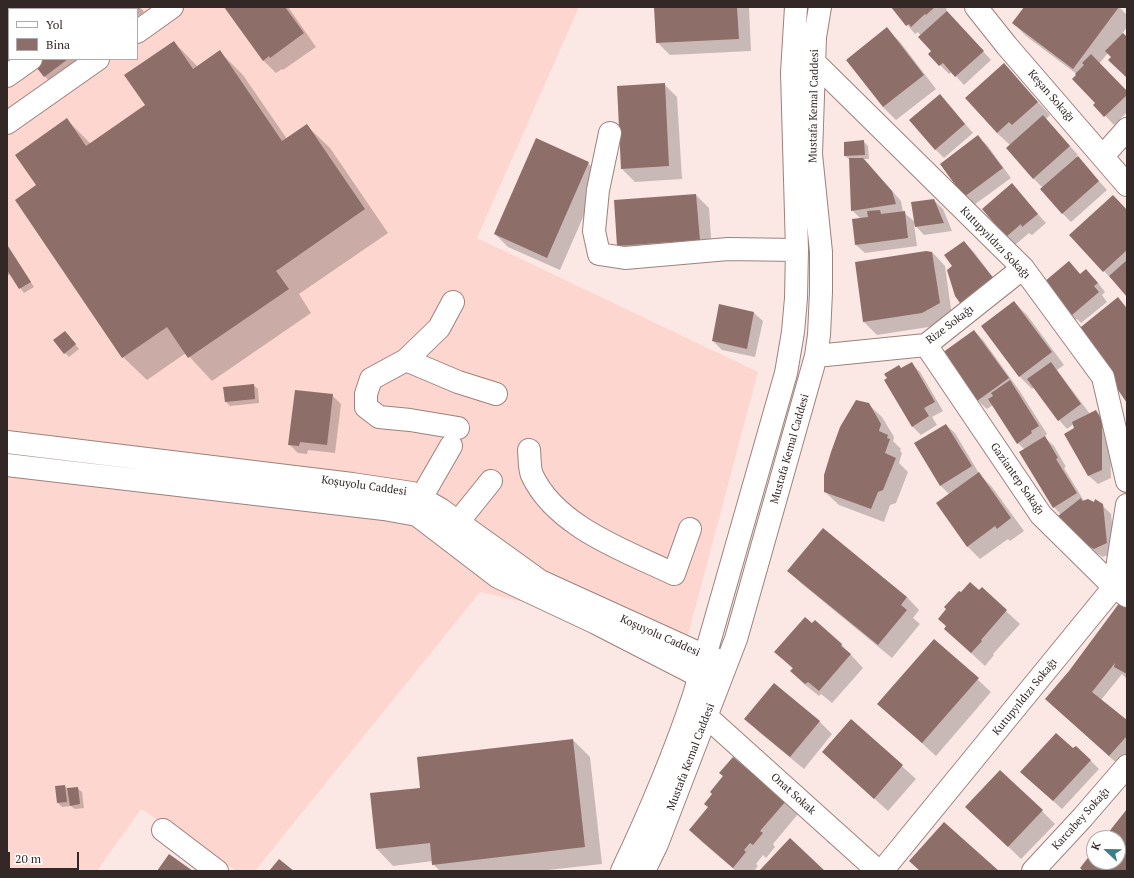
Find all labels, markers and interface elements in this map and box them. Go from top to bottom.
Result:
legend [8,8,138,60]
text: Yol [46,17,63,32]
text: Bina [46,37,70,52]
street label: Mustafa Kemal Caddesi [806,49,822,163]
street label: Keşan Sokağı [1025,67,1077,125]
street label: Kutupyıldızı Sokağı [957,204,1033,282]
street label: Rize Sokağı [924,303,976,347]
street label: Mustafa Kemal Caddesi [768,392,812,506]
street label: Gaziantep Sokağı [987,441,1047,517]
street label: Koşuyolu Caddesi [320,473,408,499]
street label: Koşuyolu Caddesi [618,612,702,660]
street label: Kutupyıldızı Sokağı [990,656,1060,738]
street label: Mustafa Kemal Caddesi [664,701,718,813]
street label: Onat Sokak [768,770,818,818]
street label: Karcabey Sokağı [1050,785,1112,853]
north arrow [1086,830,1126,870]
scale bar [10,844,81,870]
text: 20 m [15,851,41,866]

